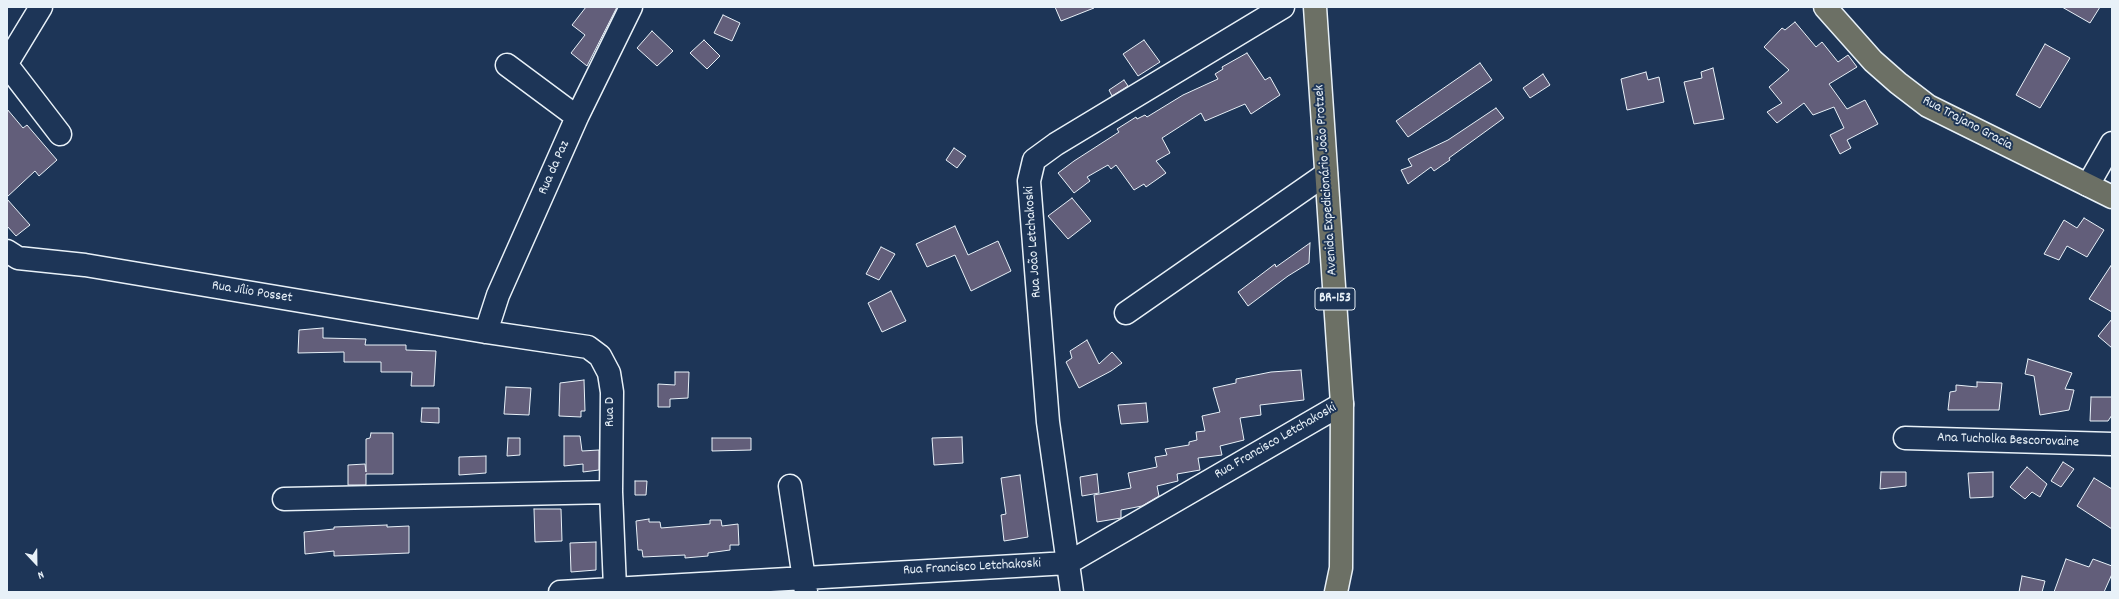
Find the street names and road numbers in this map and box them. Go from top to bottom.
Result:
street label: Avenida Expedicionário João Protzek [1312,84,1342,276]
street label: Rua Trajano Gracia [1919,93,2015,155]
street label: Rua da Paz [536,138,574,198]
street label: Rua João Letchakoski [1022,185,1046,299]
street label: Rua Jílio Posset [211,278,293,308]
road number: BR-153 [1315,288,1355,310]
street label: Rua D [603,397,619,427]
street label: Rua Francisco Letchakoski [1212,400,1340,484]
street label: Ana Tucholka Bescorovaine [1937,430,2079,452]
street label: Rua Francisco Letchakoski [903,556,1041,580]

